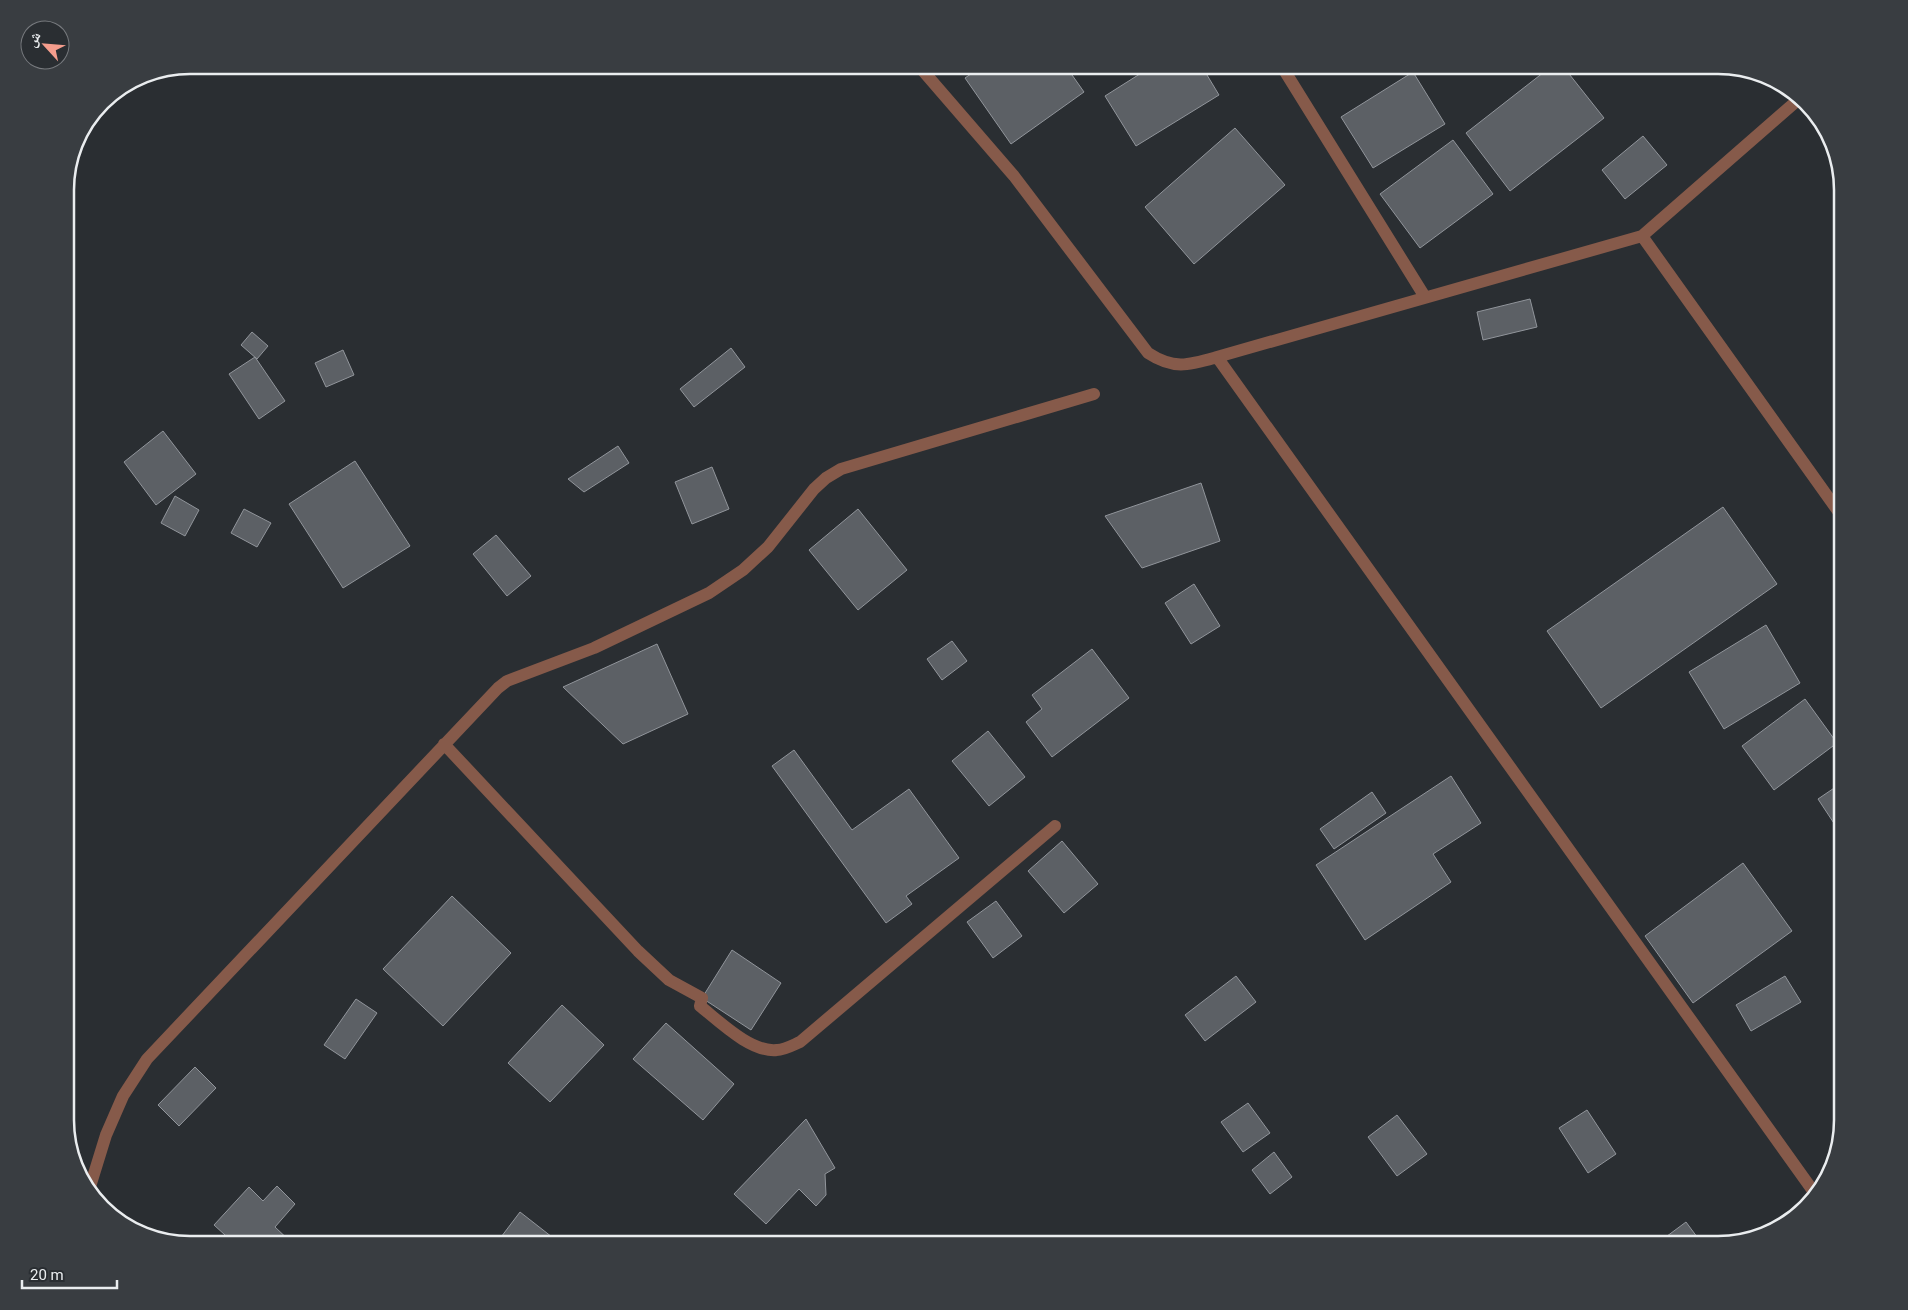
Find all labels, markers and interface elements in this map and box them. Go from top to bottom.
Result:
north arrow [20,20,70,70]
text: ش [23,29,45,50]
scale bar [22,1258,118,1290]
text: 20 m [30,1266,64,1284]

